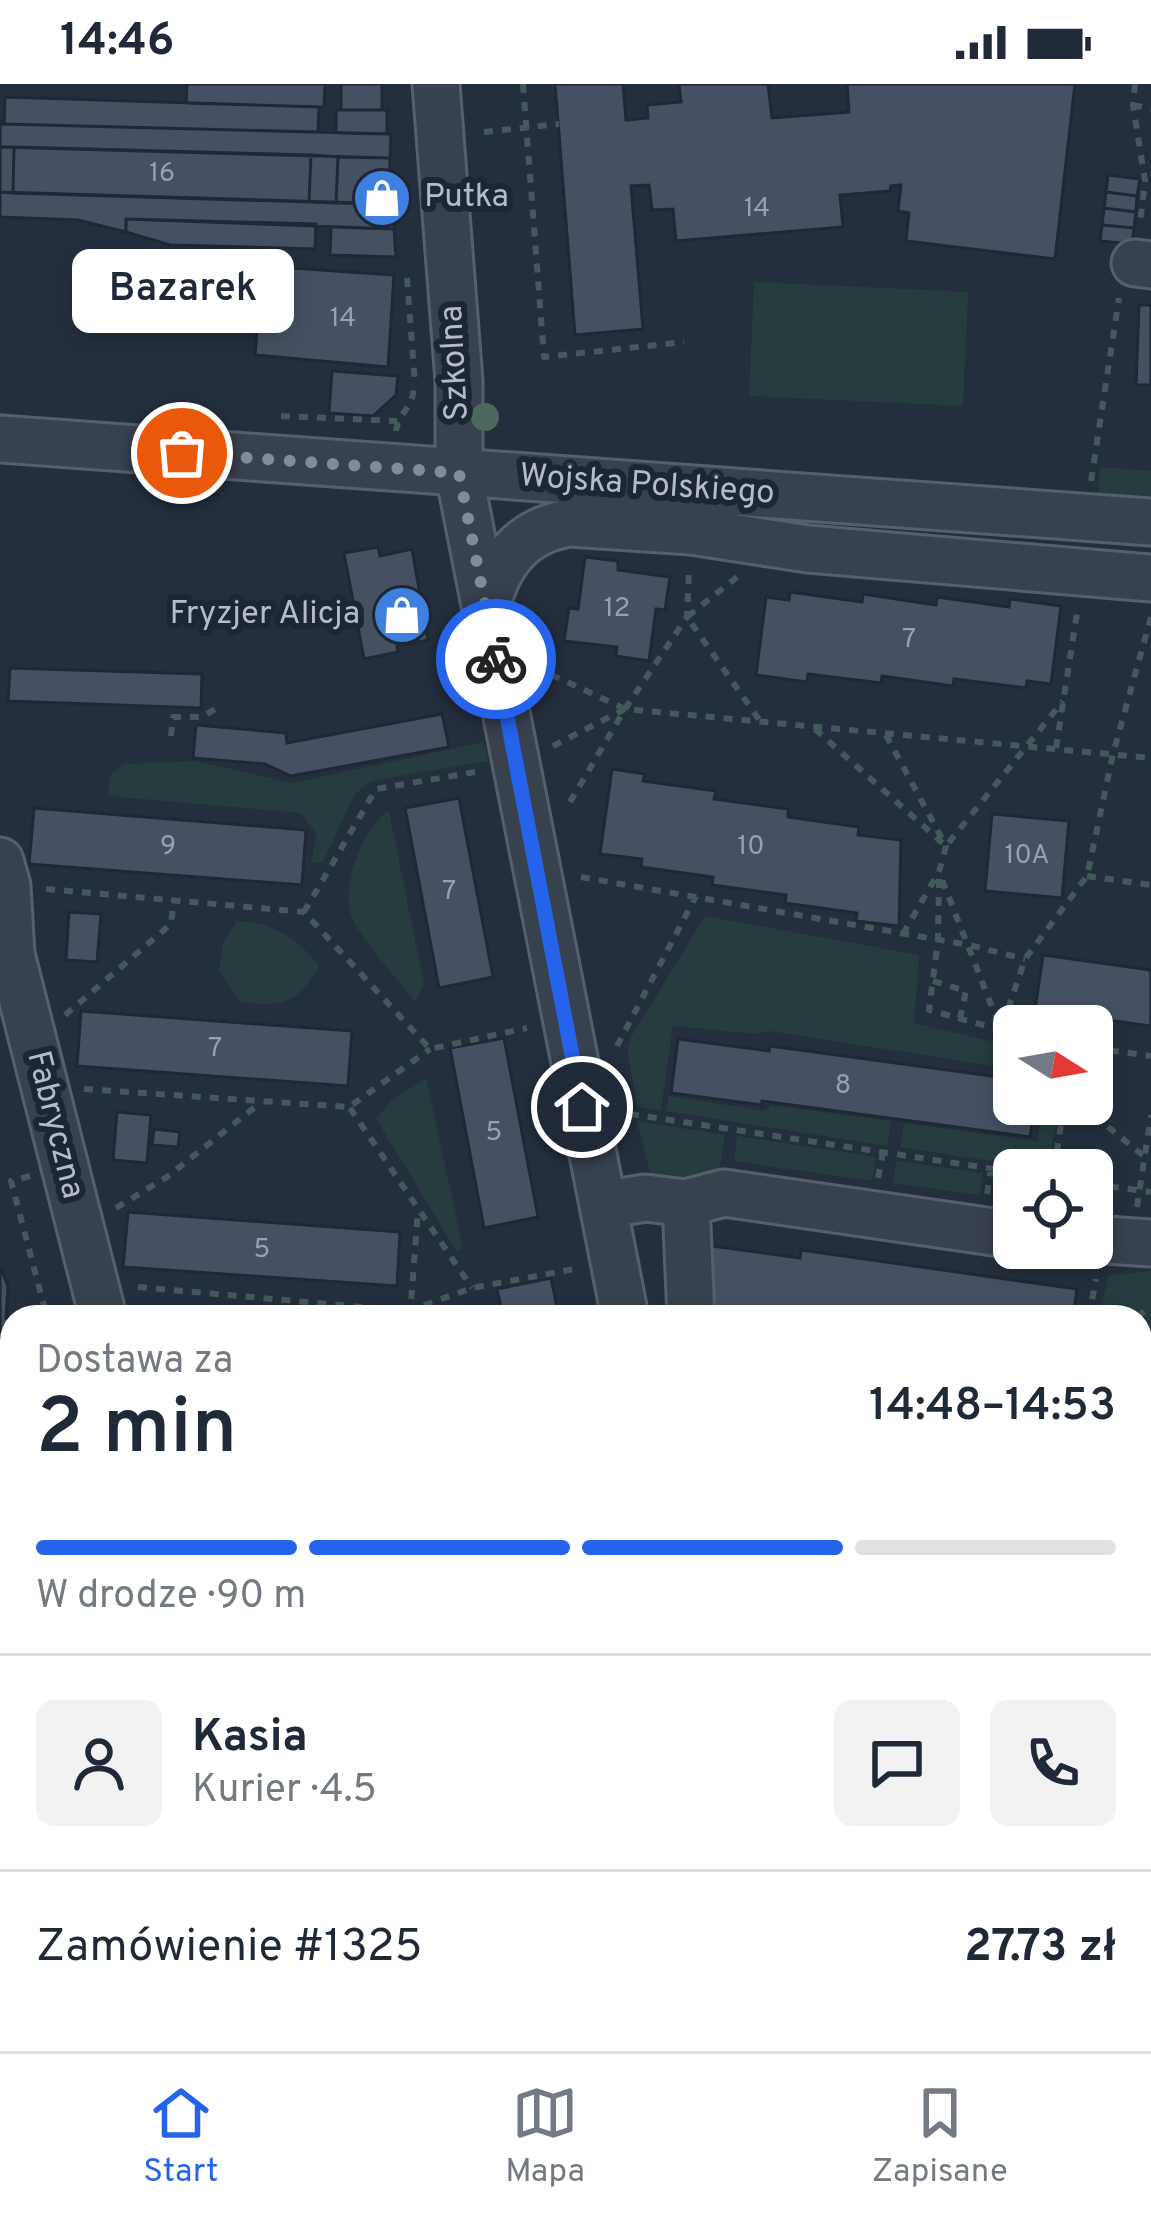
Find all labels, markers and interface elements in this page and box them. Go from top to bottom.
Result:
text: 14:46 [60,14,174,71]
house number: 16 [149,157,175,191]
shop icon: Putka [351,167,413,229]
place label: Putka [424,177,509,219]
house number: 14 [744,192,770,226]
callout: Bazarek [71,249,293,333]
text: Bazarek [109,266,257,315]
house number: 14 [330,302,356,336]
street label: Szkolna [432,304,480,422]
pin [131,402,233,504]
icon: bag [149,420,215,486]
street label: Wojska Polskiego [518,456,776,516]
shop icon: Fryzjer Alicja [371,584,433,646]
house number: 12 [604,592,630,626]
place label: Fryzjer Alicja [170,594,360,636]
courier [436,599,556,719]
house number: 7 [902,623,916,657]
icon: bike [463,626,529,692]
house number: 9 [160,830,176,864]
house number: 10 [737,830,765,864]
house number: 10A [1005,839,1049,873]
house number: 7 [442,875,456,909]
north arrow [993,1005,1113,1125]
map controls [993,1005,1113,1269]
house number: 7 [208,1032,222,1066]
street label: Fabryczna [15,1047,93,1203]
pin [531,1056,633,1158]
house number: 8 [835,1069,851,1103]
icon: home [549,1074,615,1140]
house number: 5 [486,1116,502,1150]
button: locate [993,1149,1113,1269]
house number: 5 [254,1233,270,1267]
text: Dostawa za [36,1338,233,1387]
text: 14:48–14:53 [869,1379,1116,1436]
text: 2 min [36,1382,237,1481]
text: W drodze · 90 m [36,1573,306,1622]
button: person [36,1700,162,1826]
button: chat [834,1700,960,1826]
button: phone [990,1700,1116,1826]
text: Kasia [192,1710,308,1767]
text: Kurier · 4.5 [192,1767,377,1816]
text: Zamówienie #1325 [36,1920,422,1977]
text: 27.73 zł [964,1920,1116,1977]
tab: Start [143,2080,219,2194]
tab: Mapa [505,2080,585,2194]
tab: Zapisane [872,2080,1008,2194]

